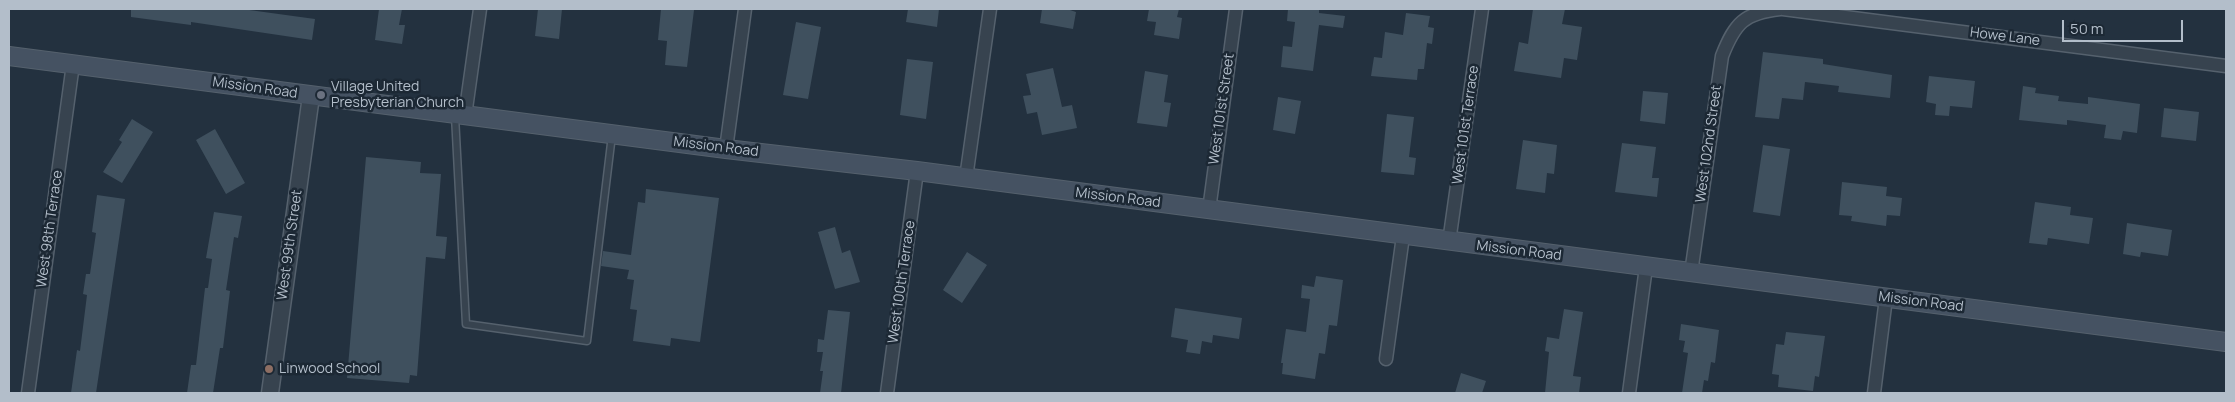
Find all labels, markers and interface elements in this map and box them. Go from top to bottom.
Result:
scale bar [2065,10,2186,42]
text: 50 m [2070,18,2104,39]
street label: Howe Lane [1969,24,2041,50]
street label: West 101st Street [1206,52,1238,166]
street label: West 101st Terrace [1449,64,1483,186]
street label: Mission Road [211,74,299,102]
place label: Village United Presbyterian Church [331,79,464,111]
street label: West 102nd Street [1692,84,1726,204]
marker: Village United Presbyterian Church [315,89,327,101]
street label: Mission Road [673,133,759,161]
street label: West 98th Terrace [33,169,67,289]
street label: Mission Road [1075,184,1161,212]
street label: West 99th Street [274,189,306,301]
street label: West 100th Terrace [885,219,919,345]
street label: Mission Road [1476,237,1562,265]
street label: Mission Road [1878,288,1964,316]
place label: Linwood School [279,361,380,377]
marker: Linwood School [263,363,275,375]

